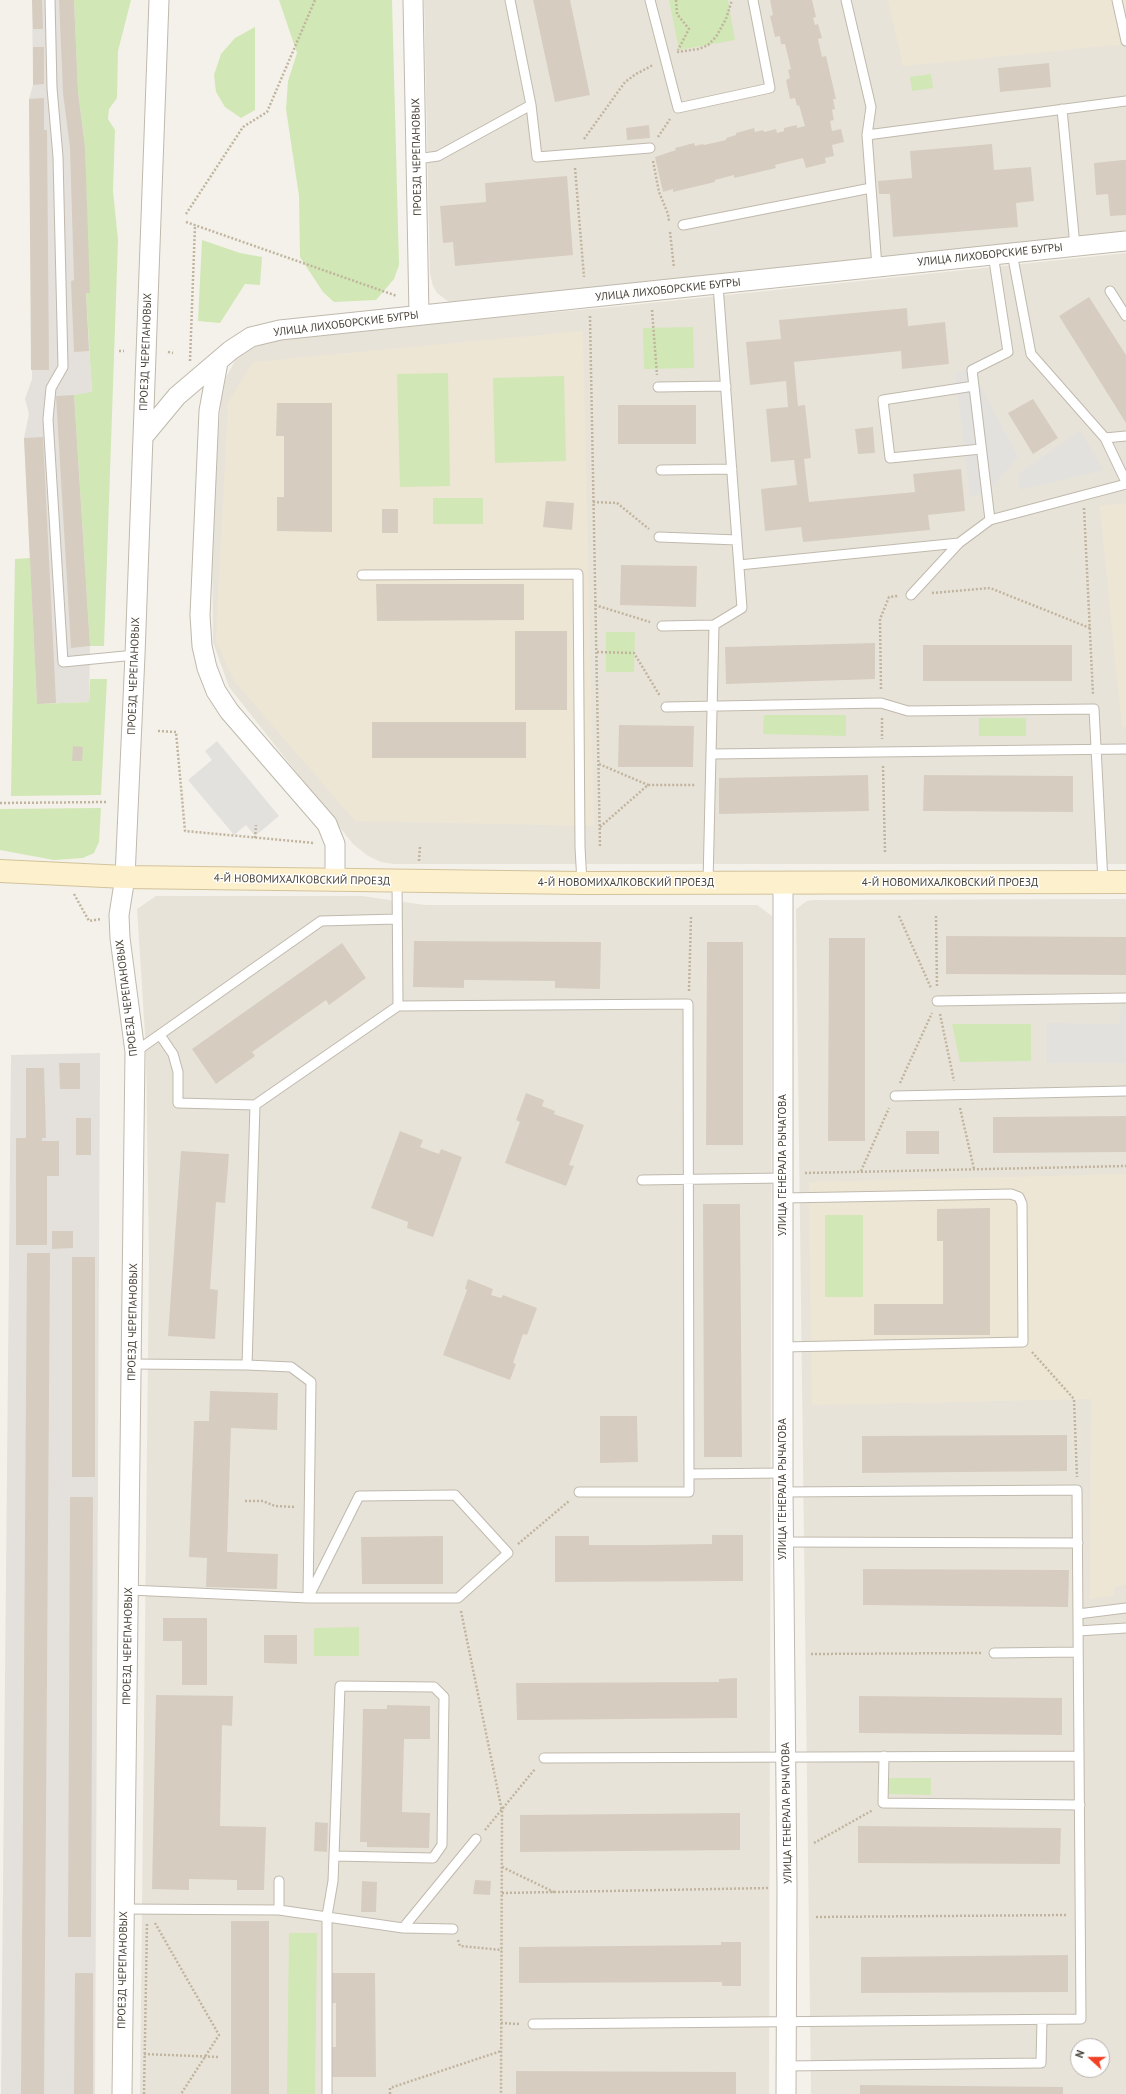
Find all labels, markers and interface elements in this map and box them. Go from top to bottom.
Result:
street label: ПРОЕЗД ЧЕРЕПАНОВЫХ [409,98,425,216]
street label: УЛИЦА ЛИХОБОРСКИЕ БУГРЫ [917,241,1063,269]
street label: УЛИЦА ЛИХОБОРСКИЕ БУГРЫ [595,276,741,304]
street label: ПРОЕЗД ЧЕРЕПАНОВЫХ [137,293,155,411]
street label: УЛИЦА ЛИХОБОРСКИЕ БУГРЫ [273,309,419,339]
street label: ПРОЕЗД ЧЕРЕПАНОВЫХ [125,617,143,735]
street label: 4-Й НОВОМИХАЛКОВСКИЙ ПРОЕЗД [214,872,390,888]
street label: 4-Й НОВОМИХАЛКОВСКИЙ ПРОЕЗД [538,876,714,890]
street label: 4-Й НОВОМИХАЛКОВСКИЙ ПРОЕЗД [862,876,1038,890]
street label: ПРОЕЗД ЧЕРЕПАНОВЫХ [113,939,141,1057]
street label: УЛИЦА ГЕНЕРАЛА РЫЧАГОВА [776,1094,790,1236]
street label: ПРОЕЗД ЧЕРЕПАНОВЫХ [125,1263,141,1381]
street label: УЛИЦА ГЕНЕРАЛА РЫЧАГОВА [776,1418,790,1560]
street label: ПРОЕЗД ЧЕРЕПАНОВЫХ [120,1587,136,1705]
street label: УЛИЦА ГЕНЕРАЛА РЫЧАГОВА [779,1742,795,1884]
street label: ПРОЕЗД ЧЕРЕПАНОВЫХ [115,1911,131,2029]
north arrow [1070,2038,1110,2078]
text: N [1072,2048,1088,2060]

